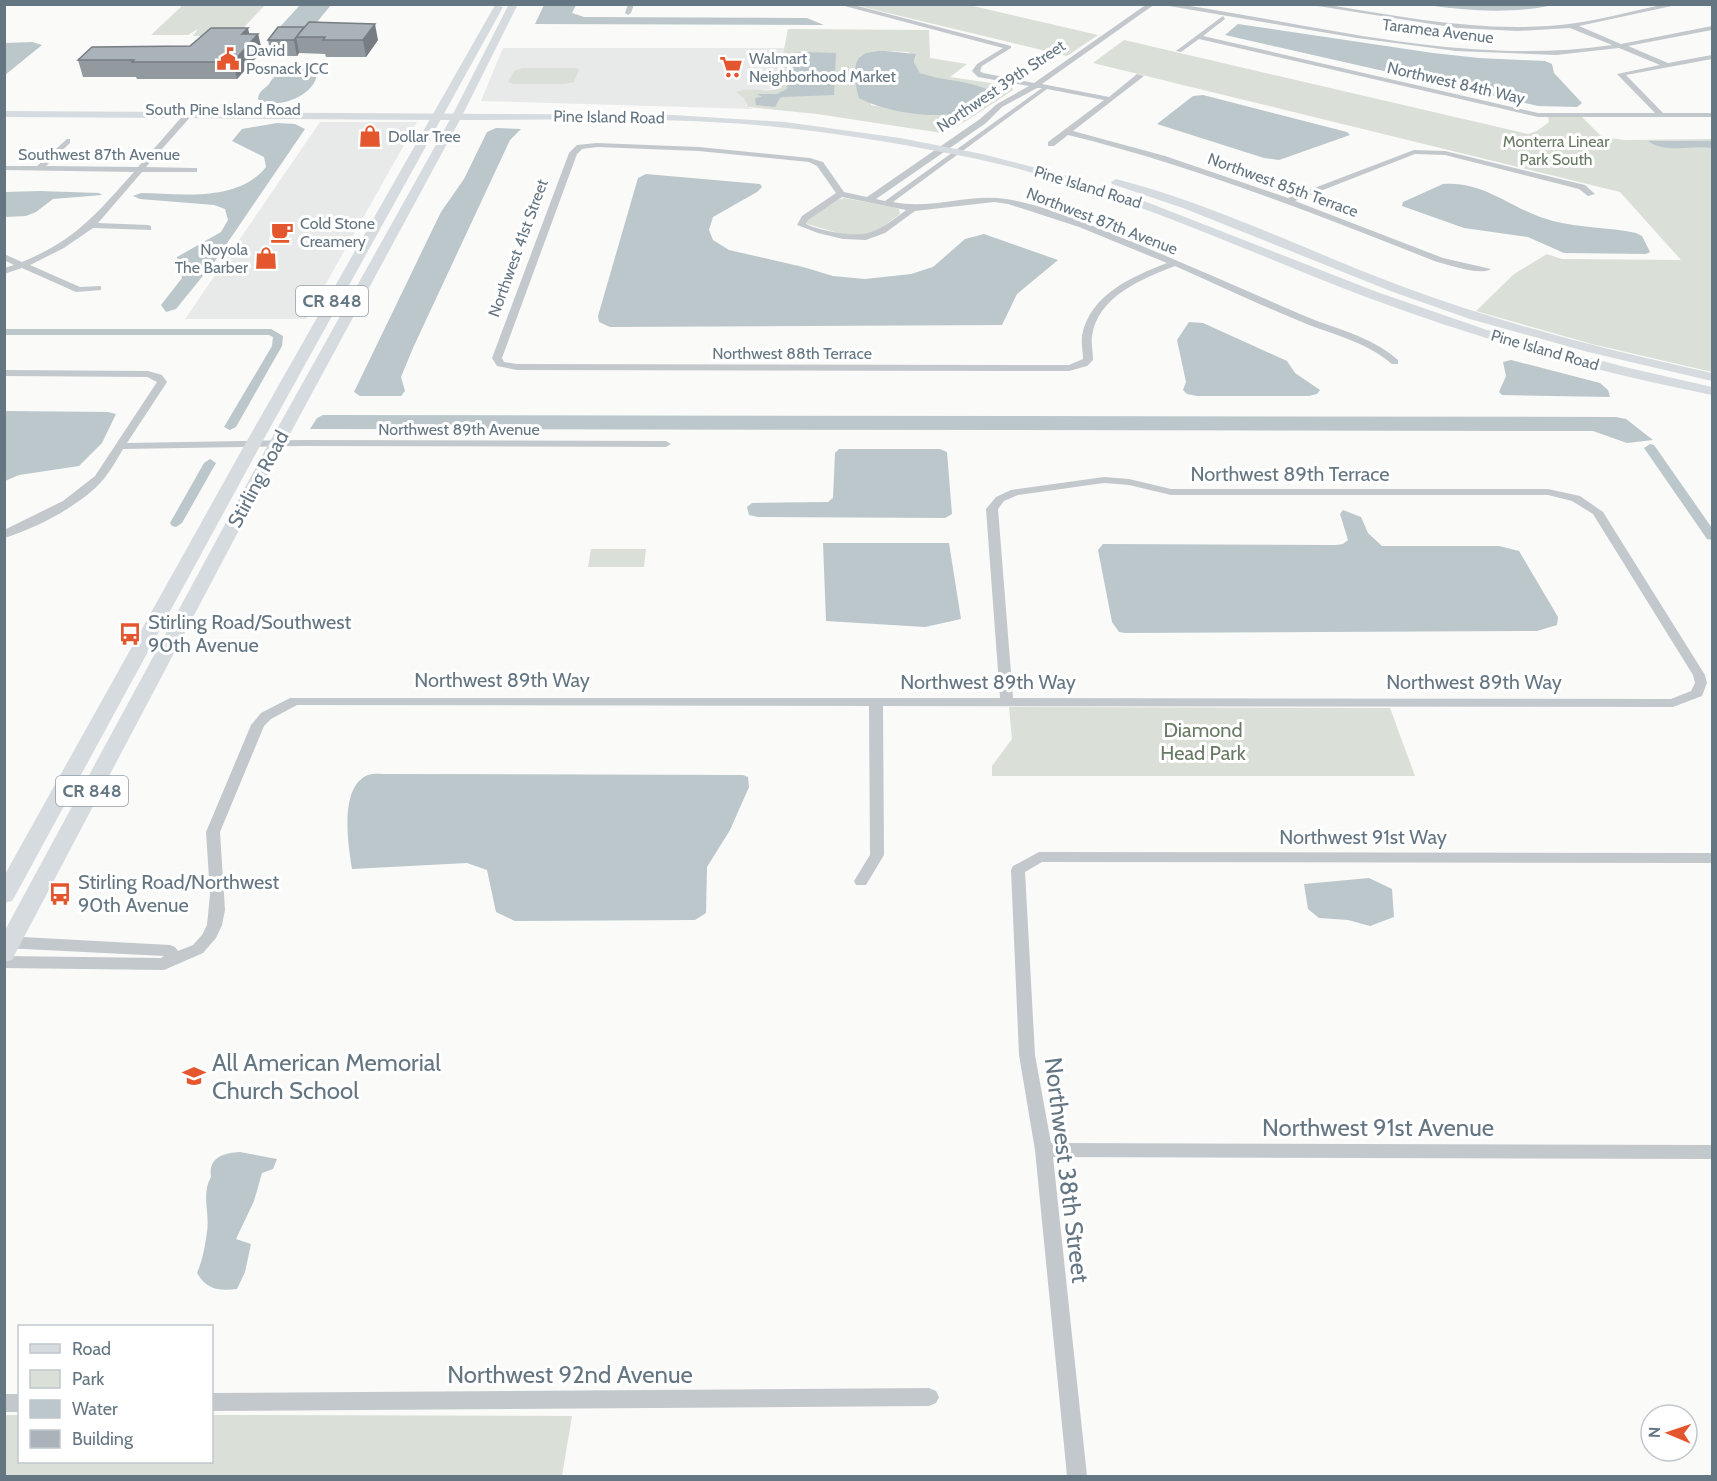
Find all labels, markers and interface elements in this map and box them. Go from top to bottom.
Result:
street label: Taramea Avenue [1381,15,1495,47]
street label: Northwest 39th Street [933,36,1069,136]
place label: David Posnack JCC [246,41,329,78]
public building icon: David Posnack JCC [215,46,241,72]
place label: Walmart Neighborhood Market [749,49,896,86]
supermarket icon: Walmart Neighborhood Market [718,54,744,80]
street label: Northwest 84th Way [1385,58,1527,108]
street label: South Pine Island Road [145,100,301,119]
street label: Pine Island Road [553,107,665,127]
shop icon: Dollar Tree [357,123,383,149]
place label: Dollar Tree [388,127,461,146]
park label: Monterra Linear Park South [1503,132,1610,169]
street label: Southwest 87th Avenue [18,145,180,164]
street label: Northwest 85th Terrace [1205,149,1361,221]
street label: Pine Island Road [1032,162,1144,212]
street label: Northwest 41st Street [484,176,552,320]
street label: Northwest 87th Avenue [1024,183,1180,259]
place label: Cold Stone Creamery [300,214,375,251]
cafe icon: Cold Stone Creamery [269,219,295,245]
place label: Noyola The Barber [175,240,249,277]
shop icon: Noyola The Barber [253,245,279,271]
road number: CR 848 [296,286,368,316]
street label: Pine Island Road [1489,326,1601,374]
street label: Northwest 88th Terrace [712,344,872,363]
street label: Northwest 89th Avenue [378,420,540,439]
street label: Stirling Road [222,426,294,532]
street label: Northwest 89th Terrace [1191,462,1389,486]
place label: Stirling Road/Southwest 90th Avenue [148,610,352,657]
bus stop icon: Stirling Road/Southwest 90th Avenue [117,621,143,647]
street label: Northwest 89th Way [414,668,590,692]
street label: Northwest 89th Way [900,670,1076,694]
street label: Northwest 89th Way [1386,670,1562,694]
park label: Diamond Head Park [1160,718,1246,765]
road number: CR 848 [56,776,128,806]
street label: Northwest 91st Way [1279,825,1447,849]
place label: Stirling Road/Northwest 90th Avenue [78,870,280,917]
bus stop icon: Stirling Road/Northwest 90th Avenue [47,881,73,907]
place label: All American Memorial Church School [212,1048,441,1105]
street label: Northwest 38th Street [1039,1056,1095,1284]
school or university icon: All American Memorial Church School [181,1063,207,1089]
street label: Northwest 91st Avenue [1262,1113,1494,1142]
legend [18,1325,213,1463]
text: Road [72,1338,111,1360]
street label: Northwest 92nd Avenue [447,1360,693,1389]
text: Park [72,1368,105,1390]
text: Water [72,1398,118,1420]
north arrow [1639,1403,1699,1463]
text: N [1645,1427,1664,1438]
text: Building [72,1428,134,1450]

